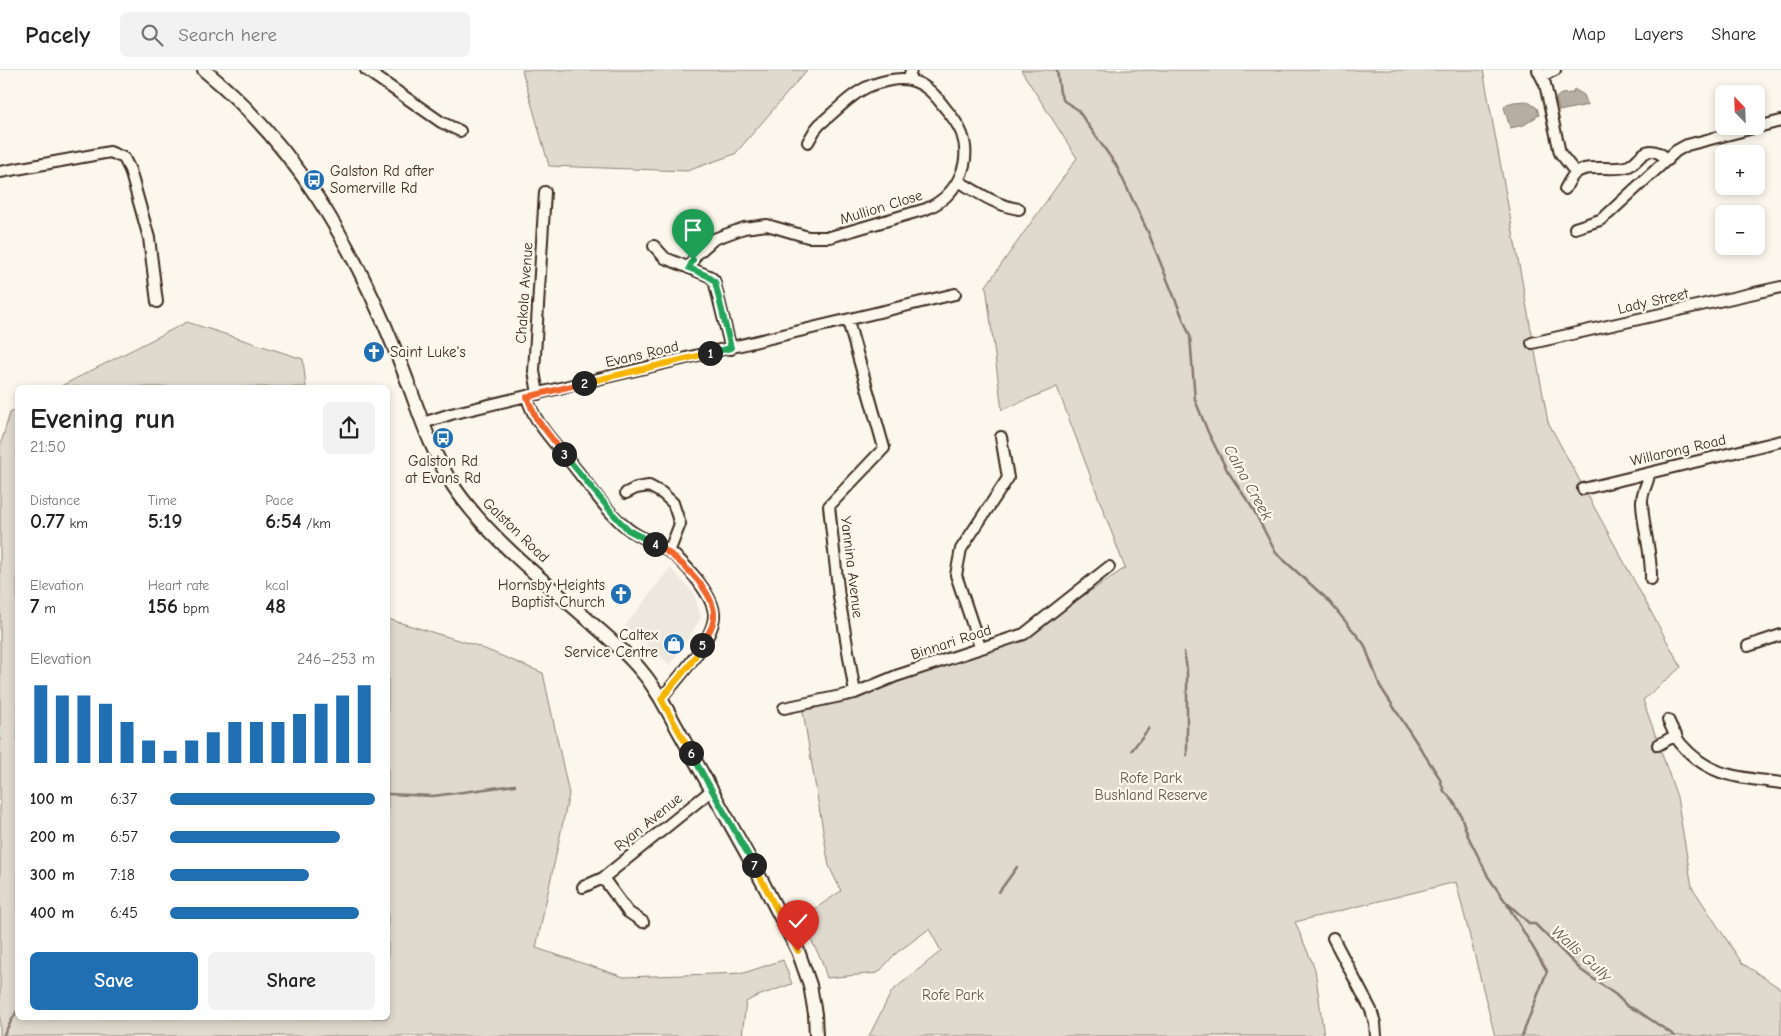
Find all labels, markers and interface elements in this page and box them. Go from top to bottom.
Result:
search box [120,12,470,57]
text: Pacely [25,21,90,49]
icon: search [138,21,166,49]
text: Search here [178,24,277,46]
text: Map [1572,24,1606,45]
text: Layers [1634,24,1683,45]
text: Share [1711,24,1756,45]
north arrow [1715,85,1765,135]
map controls [1715,85,1765,255]
button: + [1715,145,1765,195]
place label: Galston Rd after Somerville Rd [330,162,434,197]
bus stop icon: Galston Rd after Somerville Rd [302,168,326,192]
street label: Mullion Close [837,186,925,228]
button: − [1715,205,1765,255]
pin [672,209,714,260]
icon: arrive [679,216,707,244]
street label: Chakola Avenue [511,241,537,344]
street label: Lady Street [1616,284,1691,318]
street label: Evans Road [604,337,680,371]
church icon: Saint Luke's [362,340,386,364]
pin: 1 [698,340,722,366]
place label: Saint Luke's [390,343,466,361]
text: 1 [708,345,713,362]
pin: 2 [572,370,596,396]
text: 2 [581,375,588,392]
button: share [323,402,375,454]
text: Evening run [30,403,175,435]
bus stop icon: Galston Rd at Evans Rd [431,426,455,450]
street label: Willarong Road [1628,430,1728,470]
text: 21:50 [30,438,66,456]
pin: 3 [552,442,576,466]
water label: Calna Creek [1220,442,1276,524]
text: 3 [561,446,568,463]
place label: Galston Rd at Evans Rd [405,452,481,487]
text: Distance [30,492,80,509]
text: Time [148,492,177,509]
text: Pace [265,492,294,509]
street label: Galston Road [479,494,553,566]
text: 0.77 [30,509,65,533]
text: 5:19 [148,509,182,533]
text: 6:54 [265,509,302,533]
text: km [65,515,88,532]
text: /km [302,515,331,532]
street label: Yannina Avenue [837,515,867,619]
pin: 4 [642,532,668,556]
text: 4 [652,536,659,553]
place label: Hornsby Heights Baptist Church [498,576,605,611]
text: Elevation [30,577,84,594]
text: Heart rate [148,577,209,594]
text: kcal [265,577,289,594]
church icon: Hornsby Heights Baptist Church [609,582,633,606]
text: 7 [30,594,39,618]
text: 156 [148,594,178,618]
text: 48 [265,594,286,618]
text: m [39,600,56,617]
text: bpm [178,600,209,617]
street label: Binnari Road [908,620,994,664]
place label: Caltex Service Centre [564,626,659,661]
shop icon: Caltex Service Centre [662,632,686,656]
pin: 5 [690,632,714,658]
text: 5 [699,637,706,654]
text: Elevation [30,650,91,668]
text: 246–253 m [297,650,375,668]
pin: 6 [678,740,704,766]
text: 6 [688,745,695,762]
park label: Rofe Park Bushland Reserve [1095,769,1208,804]
street label: Ryan Avenue [610,789,686,855]
text: 100 m [30,790,73,808]
text: 6:37 [110,790,137,808]
text: 200 m [30,828,75,846]
text: 6:57 [110,828,138,846]
pin: 7 [742,852,766,878]
text: 7 [751,857,758,874]
text: 300 m [30,866,75,884]
text: 7:18 [110,866,135,884]
pin [777,900,819,951]
text: 400 m [30,904,74,922]
text: 6:45 [110,904,138,922]
icon: check [784,907,812,935]
water label: Walls Gully [1548,922,1616,986]
button: Save [30,952,198,1010]
button: Share [208,952,375,1010]
park label: Rofe Park [922,986,985,1004]

